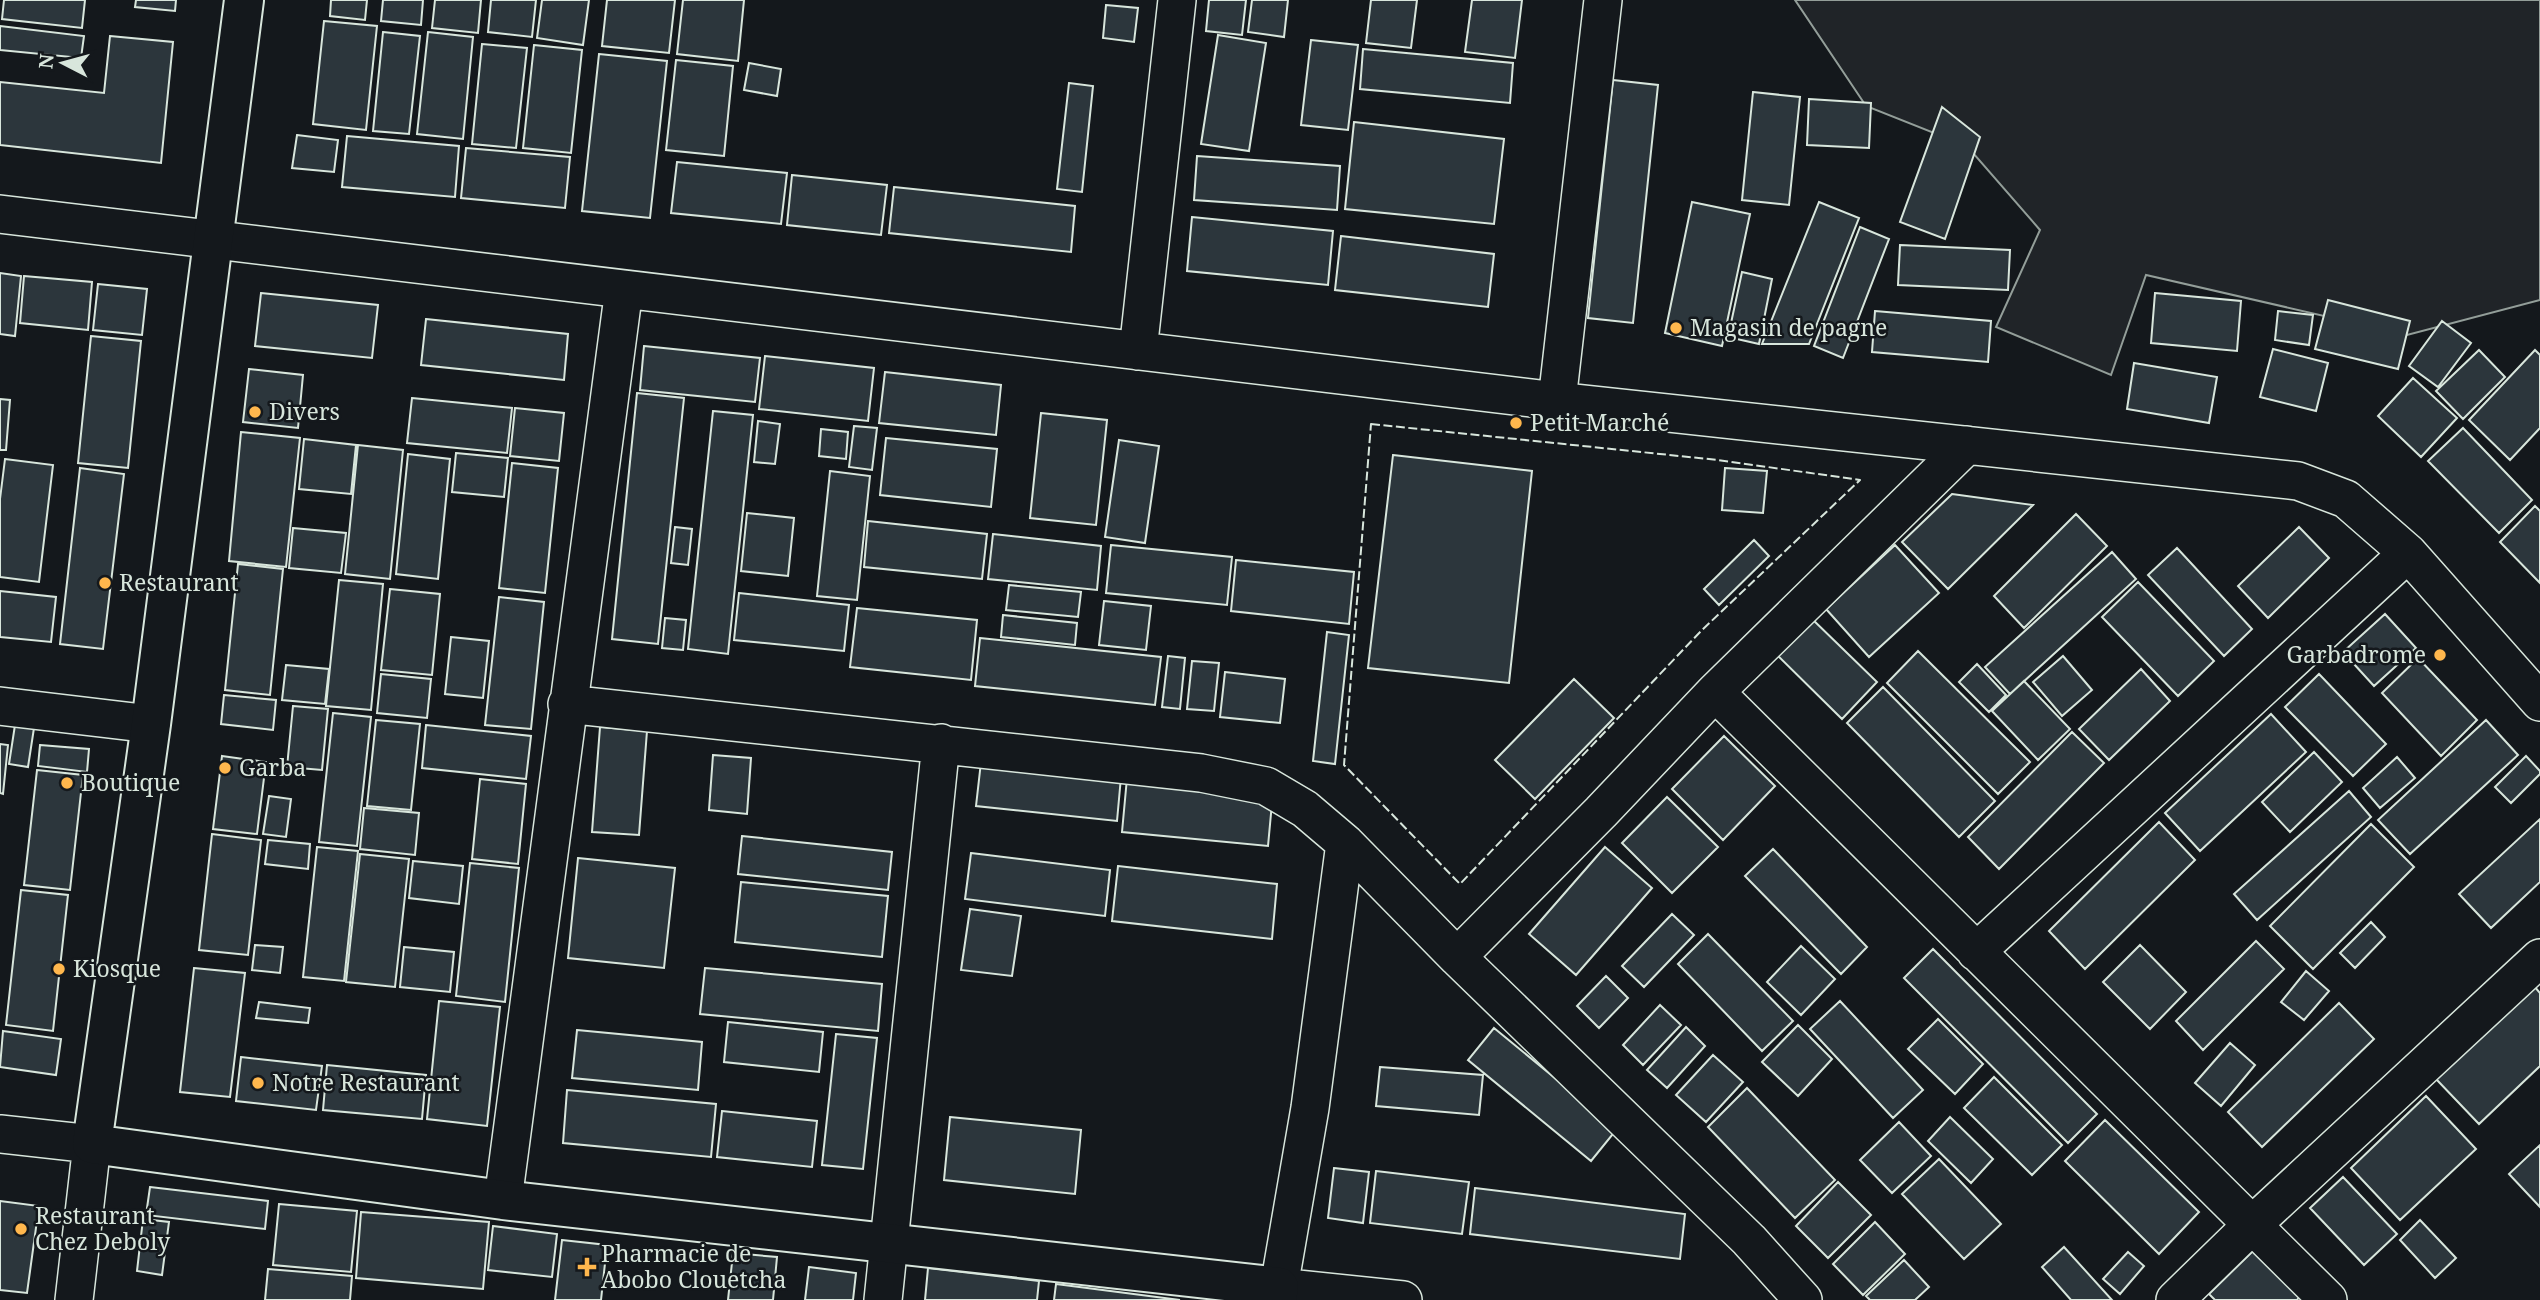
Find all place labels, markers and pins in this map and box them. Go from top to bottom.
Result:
place label: Magasin de pagne [1690,311,1887,343]
marker: Magasin de pagne [1668,320,1684,336]
place label: Divers [269,395,340,427]
marker: Divers [247,404,263,420]
place label: Petit Marché [1530,406,1669,438]
marker: Petit Marché [1508,415,1524,431]
place label: Restaurant [119,566,239,598]
marker: Restaurant [97,575,113,591]
place label: Garbadrome [2286,638,2426,670]
marker: Garbadrome [2432,647,2448,663]
place label: Garba [239,751,306,783]
marker: Garba [217,760,233,776]
place label: Boutique [81,766,180,798]
marker: Boutique [59,775,75,791]
place label: Kiosque [73,952,161,984]
marker: Kiosque [51,961,67,977]
place label: Notre Restaurant [272,1066,460,1098]
marker: Notre Restaurant [250,1075,266,1091]
place label: Restaurant Chez Deboly [35,1199,170,1257]
marker: Restaurant Chez Deboly [13,1221,29,1237]
place label: Pharmacie de Abobo Clouetcha [601,1237,786,1295]
marker: Pharmacie de Abobo Clouetcha [579,1259,595,1275]

